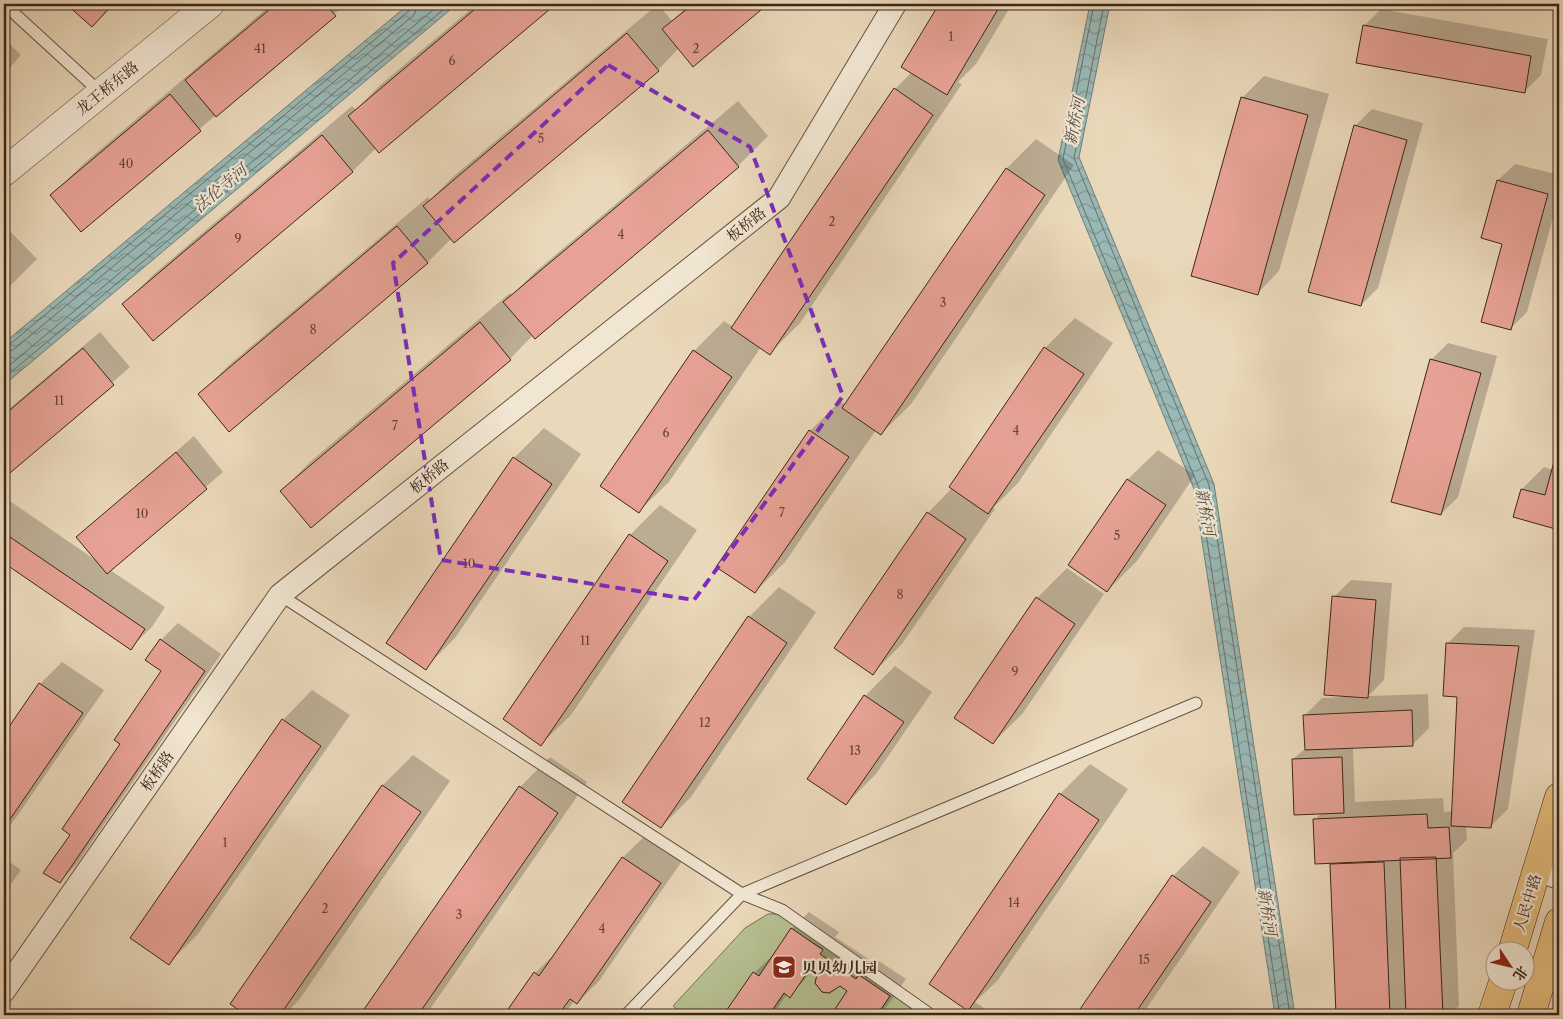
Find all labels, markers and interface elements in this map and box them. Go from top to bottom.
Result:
house number: 1 [948,29,954,44]
house number: 41 [254,41,266,56]
house number: 2 [693,41,700,56]
house number: 6 [448,53,456,68]
street label: 龙王桥东路 [72,57,142,119]
water label: 新桥河 [1060,93,1089,146]
house number: 5 [538,131,544,146]
house number: 40 [119,156,133,171]
water label: 法伦寺河 [189,158,253,216]
street label: 板桥路 [722,203,770,245]
house number: 2 [829,214,836,229]
house number: 4 [618,227,625,242]
house number: 9 [234,231,242,246]
house number: 3 [940,295,946,310]
house number: 8 [309,322,317,337]
house number: 11 [54,393,64,408]
house number: 7 [392,418,398,433]
house number: 4 [1013,423,1020,438]
house number: 6 [662,425,670,440]
street label: 板桥路 [406,454,452,498]
water label: 新桥河 [1192,487,1221,540]
house number: 7 [779,505,785,520]
house number: 10 [136,506,148,521]
house number: 5 [1114,528,1120,543]
house number: 10 [463,556,475,571]
house number: 8 [896,587,904,602]
house number: 11 [580,633,590,648]
house number: 9 [1011,664,1019,679]
house number: 12 [699,715,711,730]
house number: 13 [849,743,861,758]
street label: 板桥路 [136,747,178,795]
house number: 1 [222,835,228,850]
street label: 人民中路 [1509,872,1545,934]
water label: 新桥河 [1254,887,1282,940]
house number: 14 [1008,895,1020,910]
house number: 2 [322,901,329,916]
house number: 3 [456,907,462,922]
house number: 4 [599,921,606,936]
north arrow [1486,942,1536,992]
house number: 15 [1138,952,1150,967]
school or university icon: 贝贝幼儿园 [771,954,797,980]
place label: 贝贝幼儿园 [802,958,877,977]
text: 北 [1509,963,1532,984]

